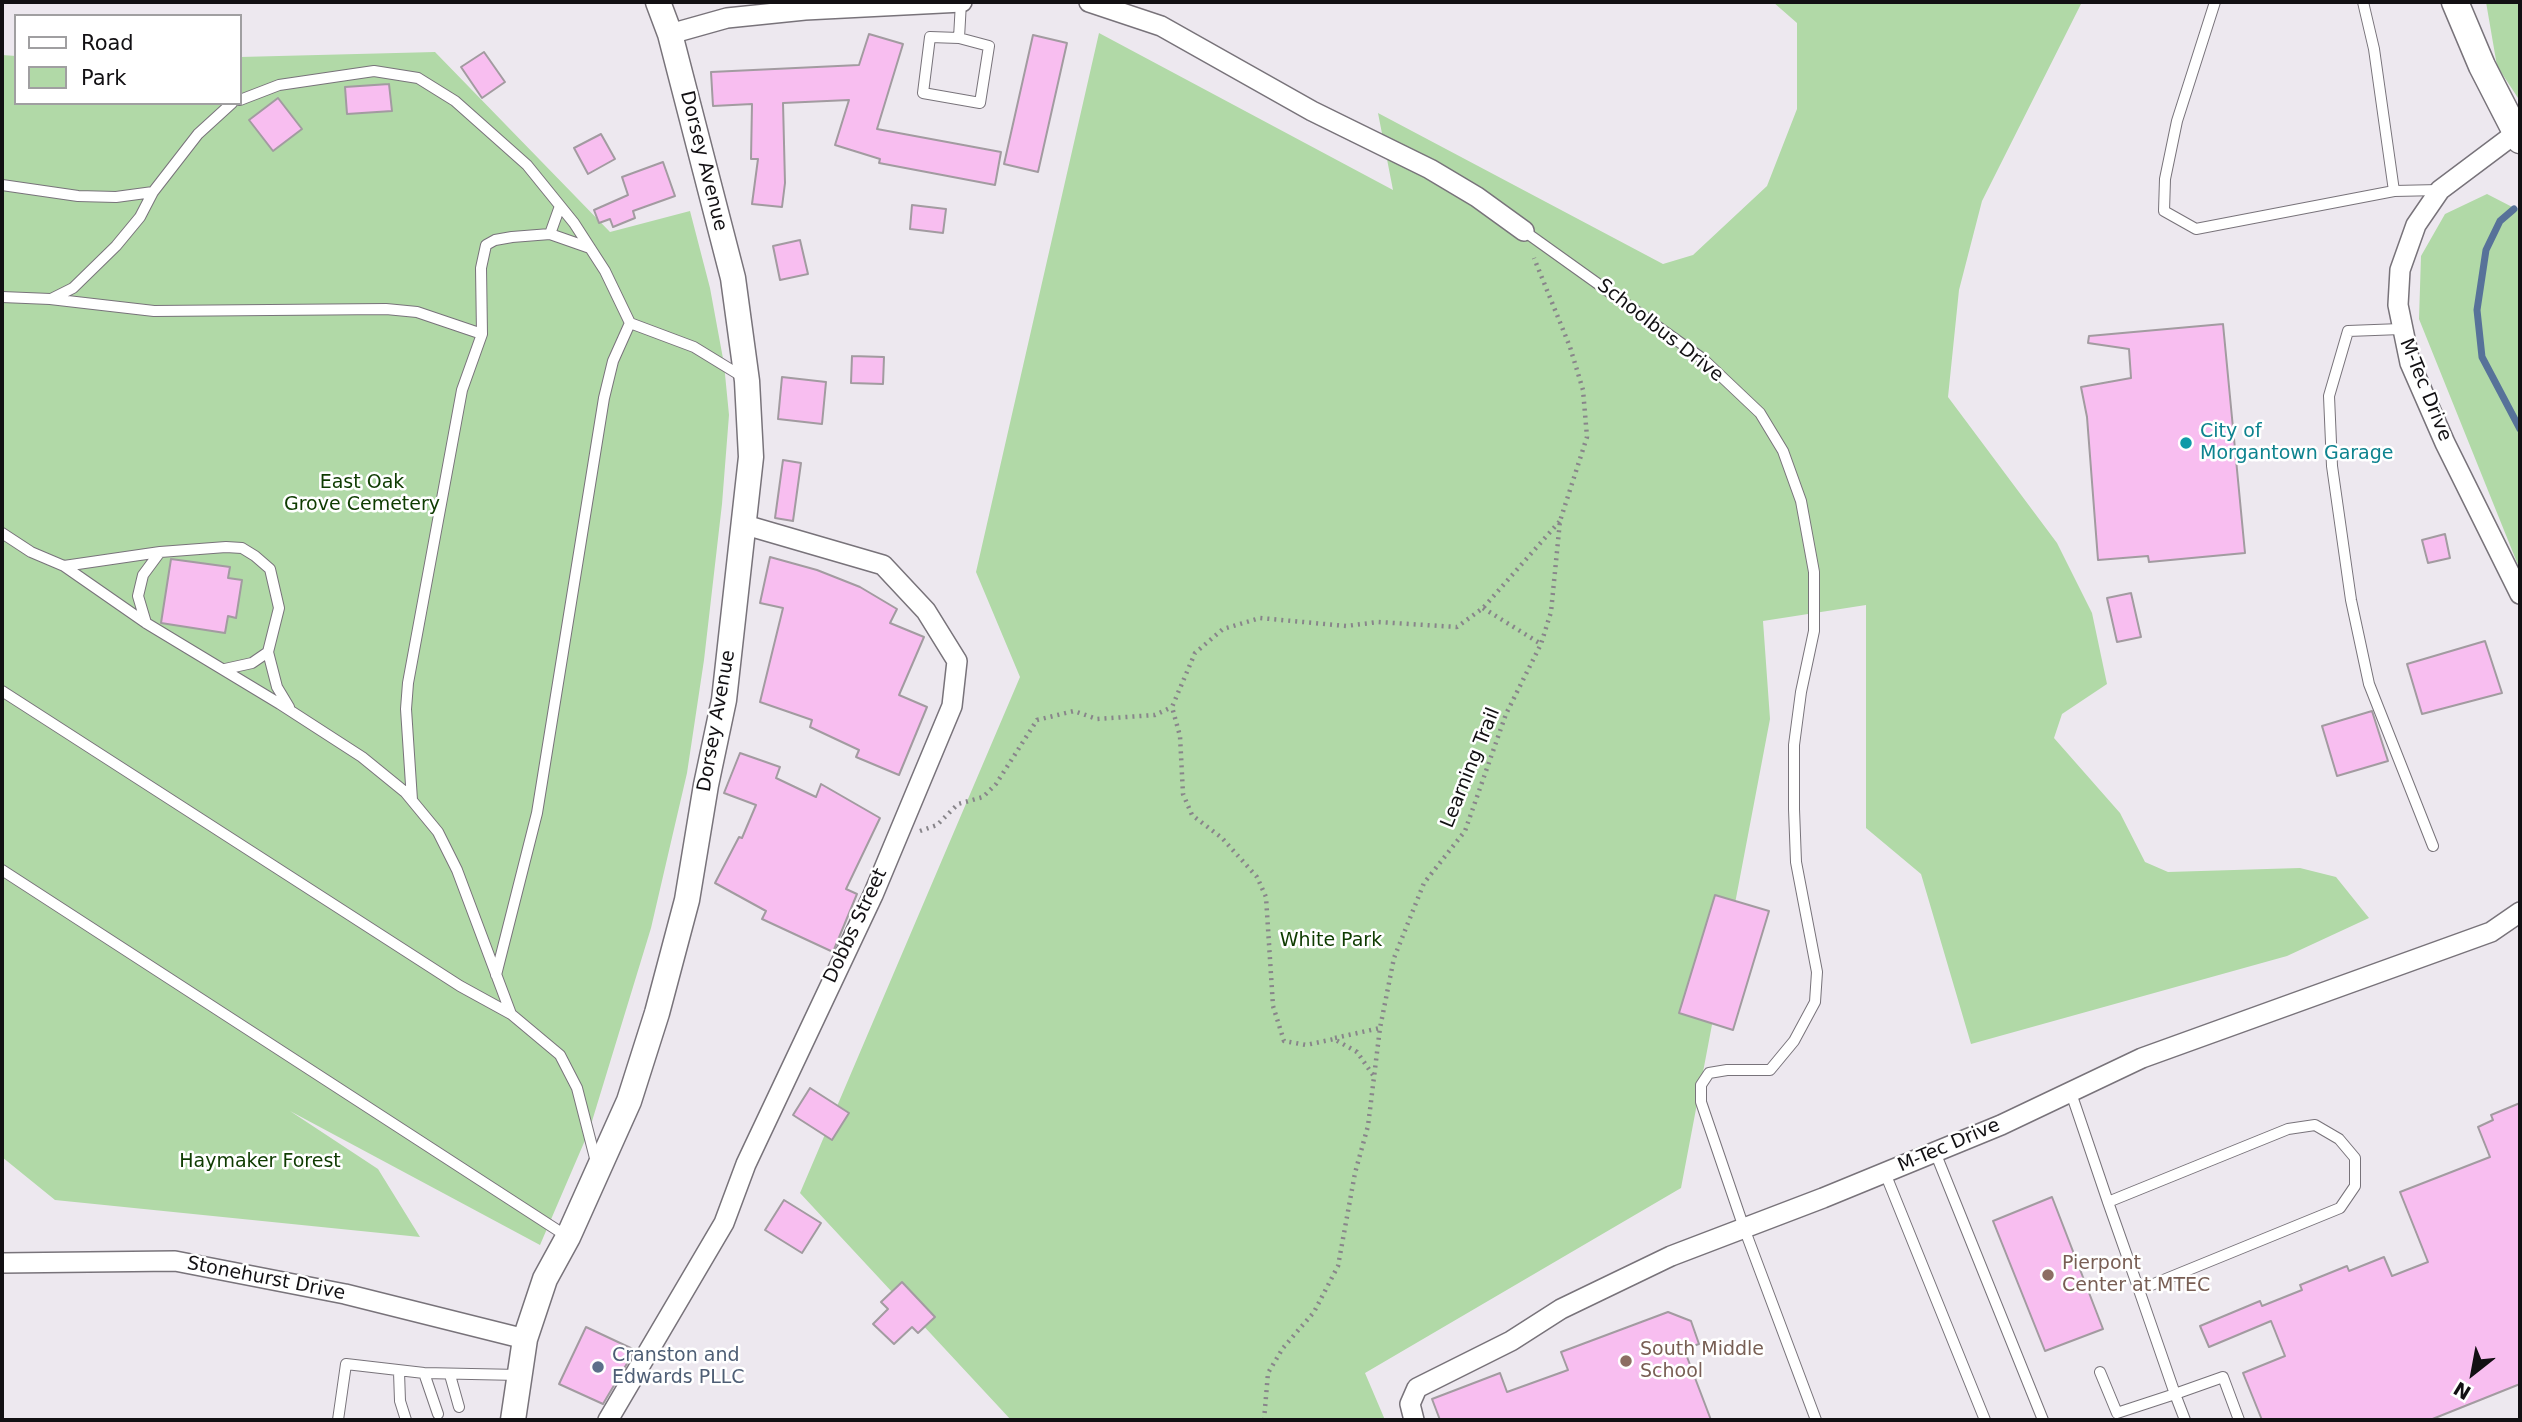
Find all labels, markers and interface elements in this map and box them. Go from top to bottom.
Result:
legend [14,14,242,105]
text: Road [81,31,134,55]
text: Park [81,66,126,90]
street label: Dorsey Avenue [675,89,731,233]
street label: Schoolbus Drive [1592,275,1728,387]
street label: M-Tec Drive [2394,335,2456,445]
place label: City of Morgantown Garage [2200,421,2394,465]
marker: City of Morgantown Garage [2178,435,2194,451]
park label: East Oak Grove Cemetery [284,472,440,516]
street label: Dorsey Avenue [693,648,741,794]
street label: Learning Trail [1437,705,1505,831]
street label: Dobbs Street [819,865,893,987]
park label: White Park [1280,930,1382,952]
street label: M-Tec Drive [1895,1114,2003,1178]
park label: Haymaker Forest [179,1151,341,1173]
street label: Stonehurst Drive [185,1252,347,1306]
place label: Pierpont Center at MTEC [2062,1253,2210,1297]
marker: Pierpont Center at MTEC [2040,1267,2056,1283]
north arrow [2438,1338,2508,1408]
place label: South Middle School [1640,1339,1764,1383]
place label: Cranston and Edwards PLLC [612,1345,745,1389]
marker: South Middle School [1618,1353,1634,1369]
marker: Cranston and Edwards PLLC [590,1359,606,1375]
text: N [2450,1377,2475,1405]

